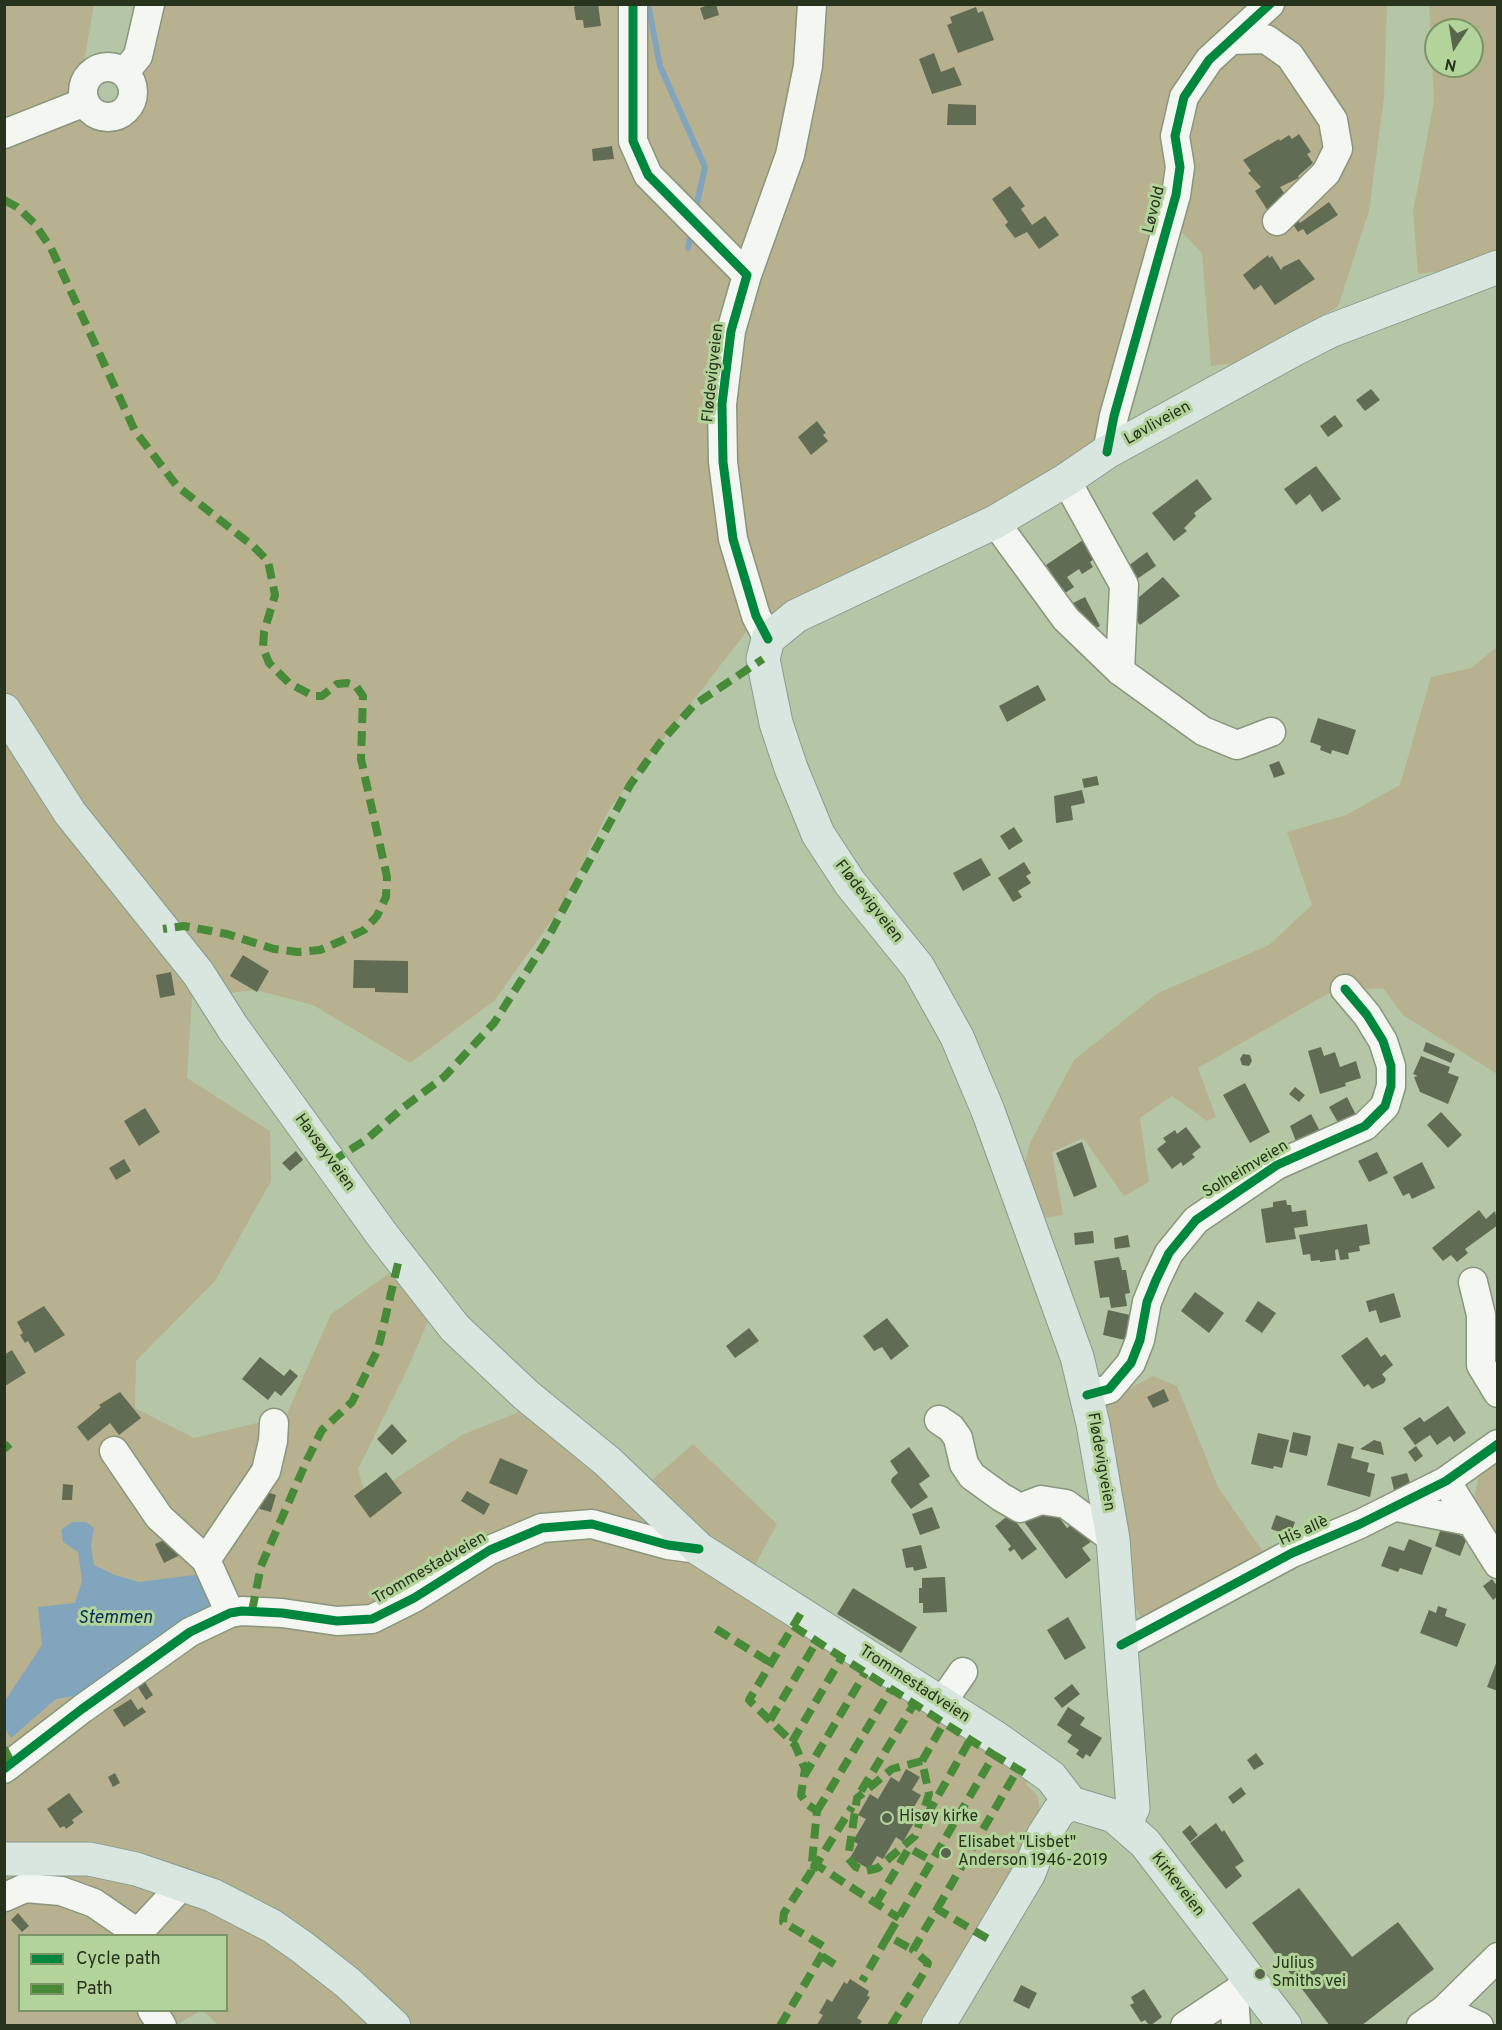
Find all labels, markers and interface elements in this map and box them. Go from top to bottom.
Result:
north arrow [1424,18,1484,78]
text: N [1443,53,1458,75]
street label: Løvold [1140,184,1170,236]
street label: Flødevigveien [699,322,729,424]
street label: Løvliveien [1122,398,1194,450]
street label: Flødevigveien [830,857,906,947]
street label: Havsøyveien [290,1111,358,1195]
street label: Solheimveien [1200,1137,1292,1203]
street label: Flødevigveien [1082,1411,1118,1513]
street label: His allè [1276,1513,1332,1551]
street label: Trommestadveien [370,1529,490,1609]
water label: Stemmen [78,1608,152,1630]
street label: Trommestadveien [855,1642,973,1728]
place label: Hisøy kirke [899,1808,978,1828]
marker: Hisøy kirke [880,1811,894,1825]
place label: Elisabet "Lisbet" Anderson 1946-2019 [958,1834,1108,1872]
marker: Elisabet "Lisbet" Anderson 1946-2019 [939,1846,953,1860]
street label: Kirkeveien [1146,1849,1208,1921]
legend [18,1934,228,2012]
text: Cycle path [76,1948,161,1971]
place label: Julius Smiths vei [1272,1955,1346,1993]
marker: Julius Smiths vei [1253,1967,1267,1981]
text: Path [76,1978,113,2001]

